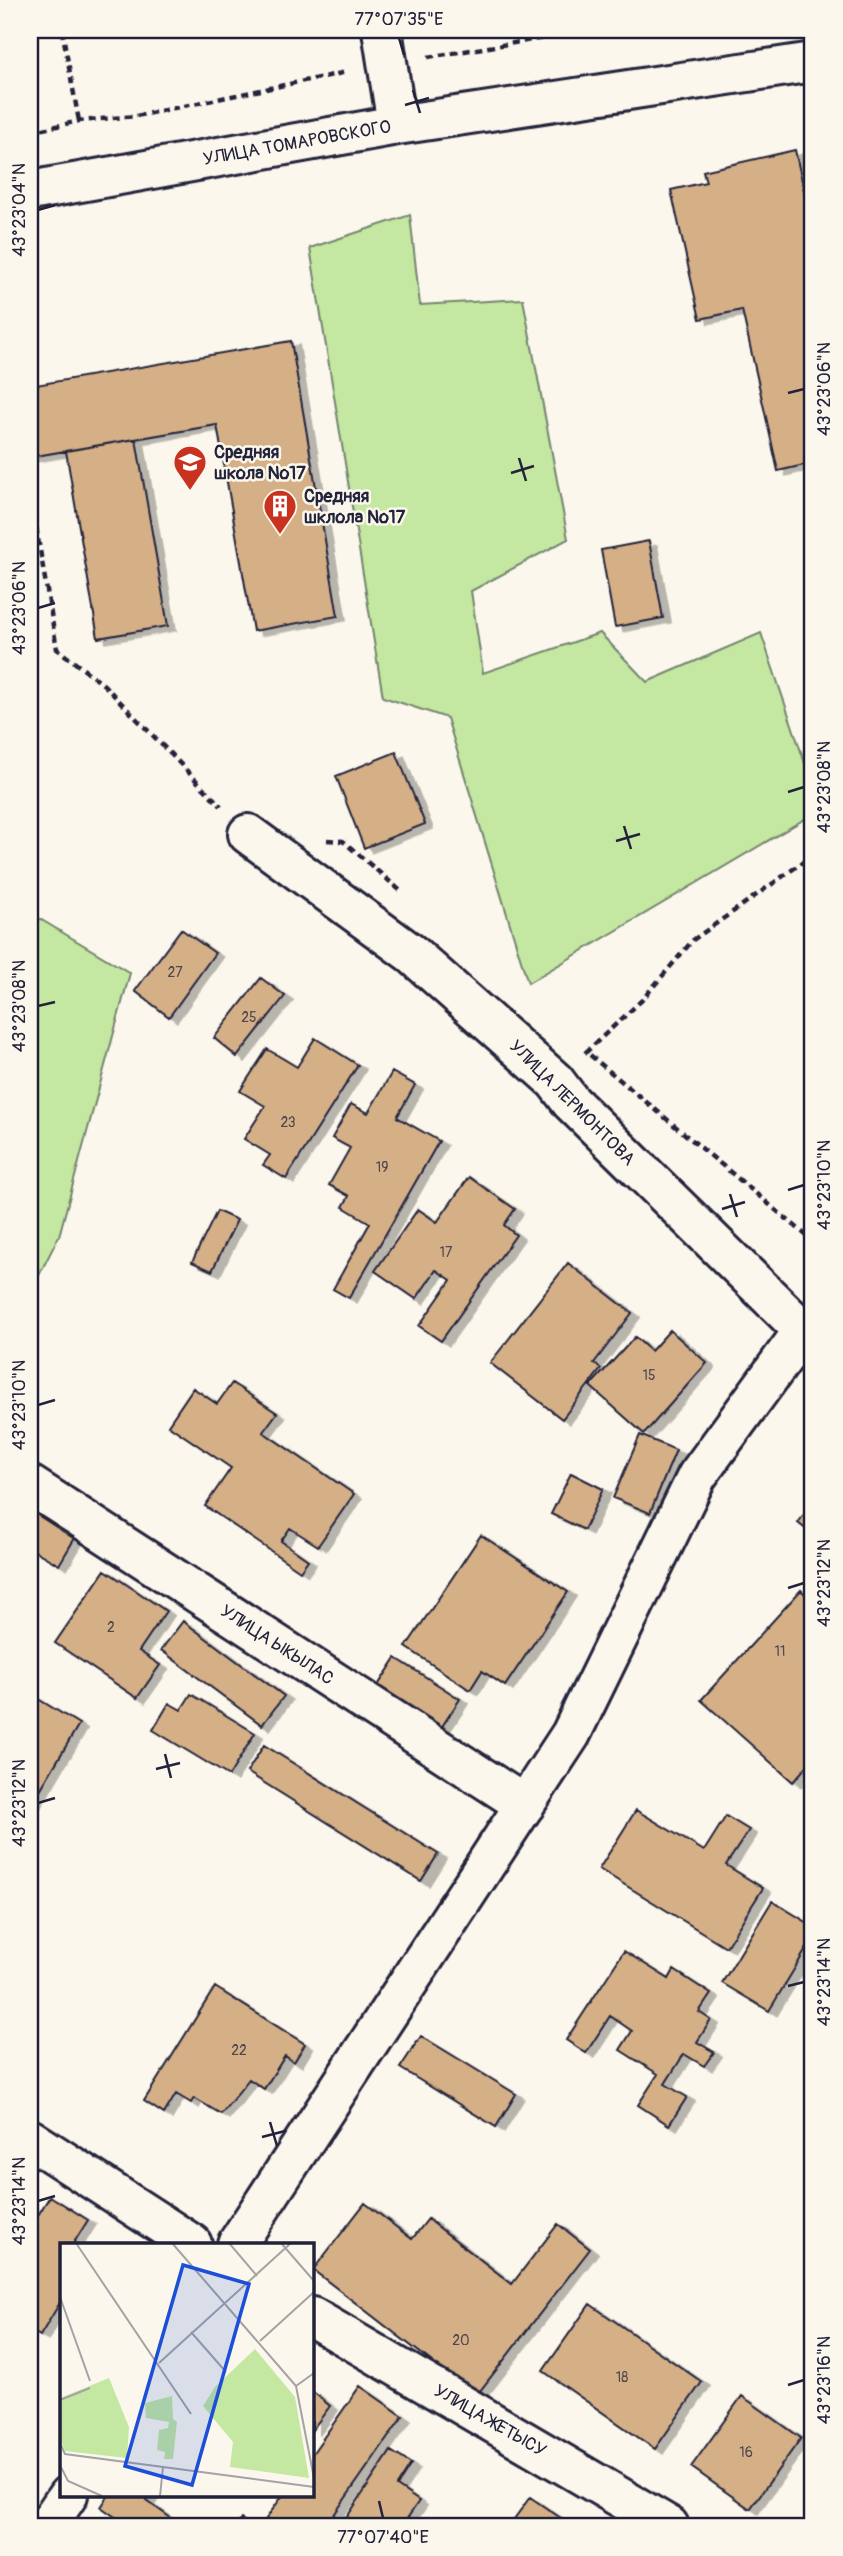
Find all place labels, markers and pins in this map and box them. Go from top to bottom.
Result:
place label: Средняя школа №17 [214,441,306,485]
school or university icon: Средняя школа №17 [171,443,209,492]
place label: Средняя шклола №17 [304,485,406,529]
building icon: Средняя шклола №17 [261,487,299,536]

